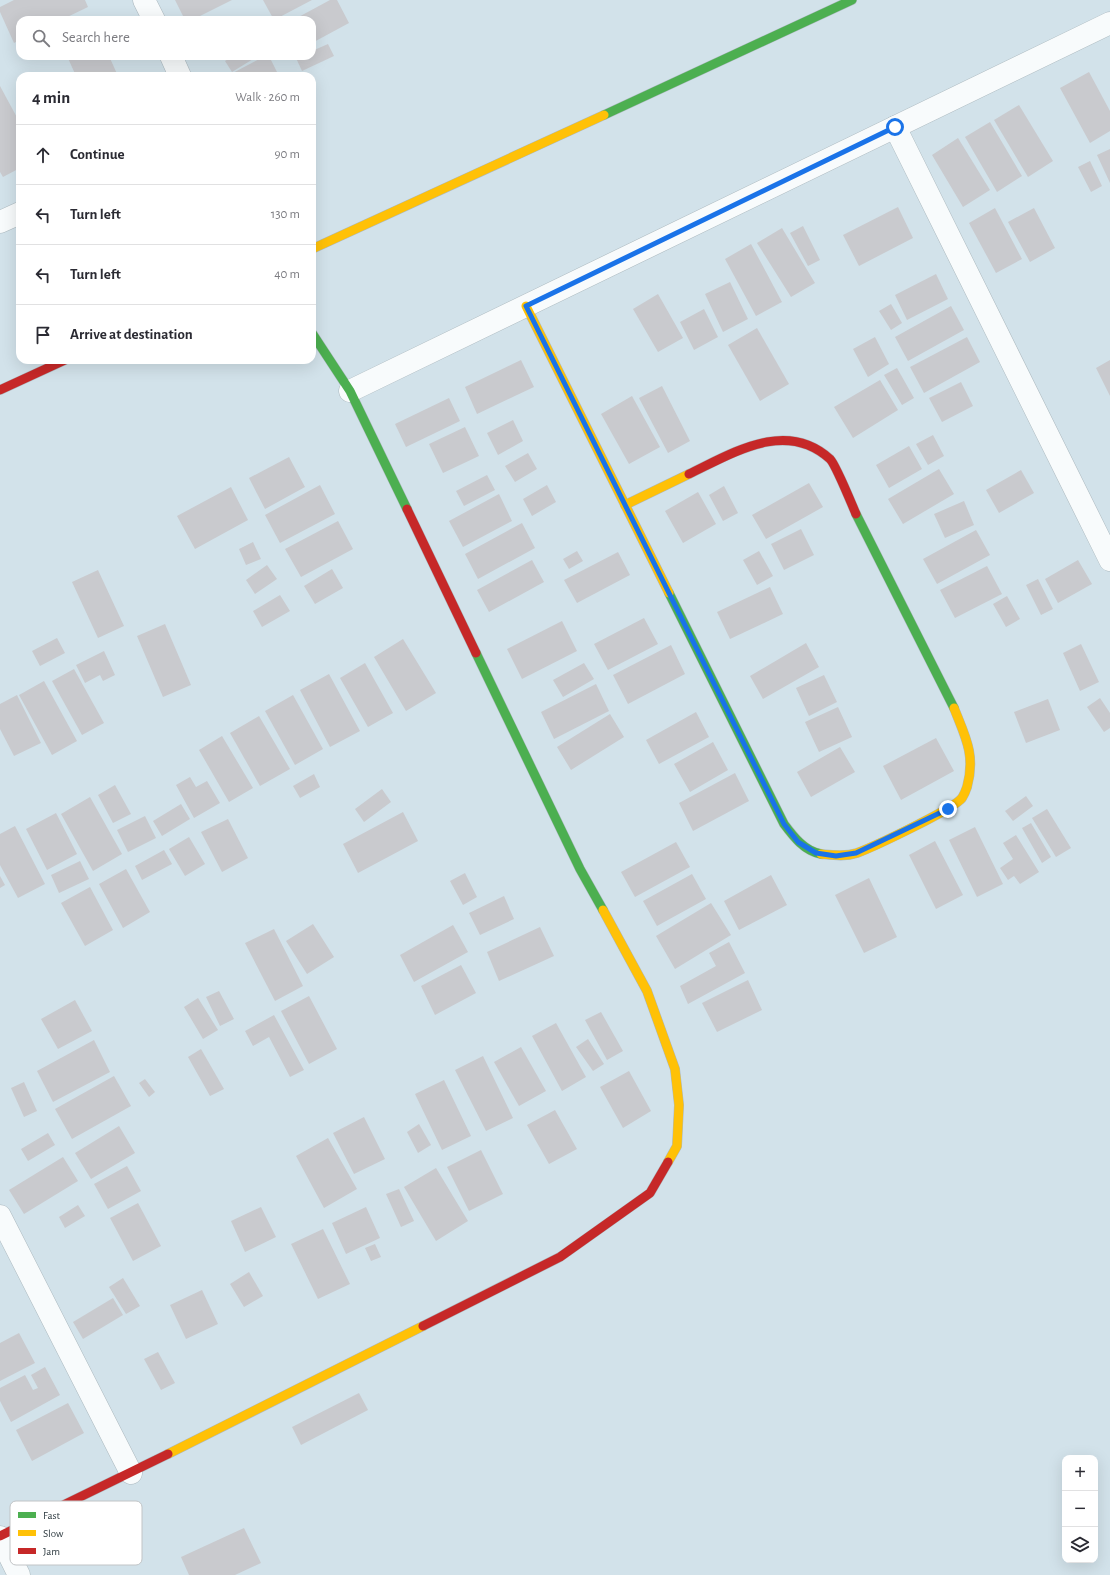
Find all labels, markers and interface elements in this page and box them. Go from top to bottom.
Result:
search box [16,16,316,60]
icon: search [30,27,52,49]
text: Search here [62,30,130,45]
text: 4 min [32,89,70,106]
text: Walk · 260 m [235,91,300,104]
route start [886,118,904,136]
icon: ahead [32,144,54,166]
text: Continue [70,147,125,162]
text: 90 m [274,148,300,161]
icon: left [32,204,54,226]
text: Turn left [70,207,121,222]
text: 130 m [271,208,300,221]
icon: left [32,264,54,286]
text: Turn left [70,267,121,282]
text: 40 m [274,268,300,281]
icon: arrive [32,324,54,346]
text: Arrive at destination [70,327,193,342]
route end [939,800,957,818]
map controls [1062,1455,1098,1563]
button: + [1062,1455,1098,1491]
button: − [1062,1491,1098,1527]
legend [10,1501,142,1565]
text: Fast [43,1510,61,1521]
button: layers [1062,1527,1098,1563]
text: Slow [43,1528,64,1539]
text: Jam [43,1546,60,1557]

